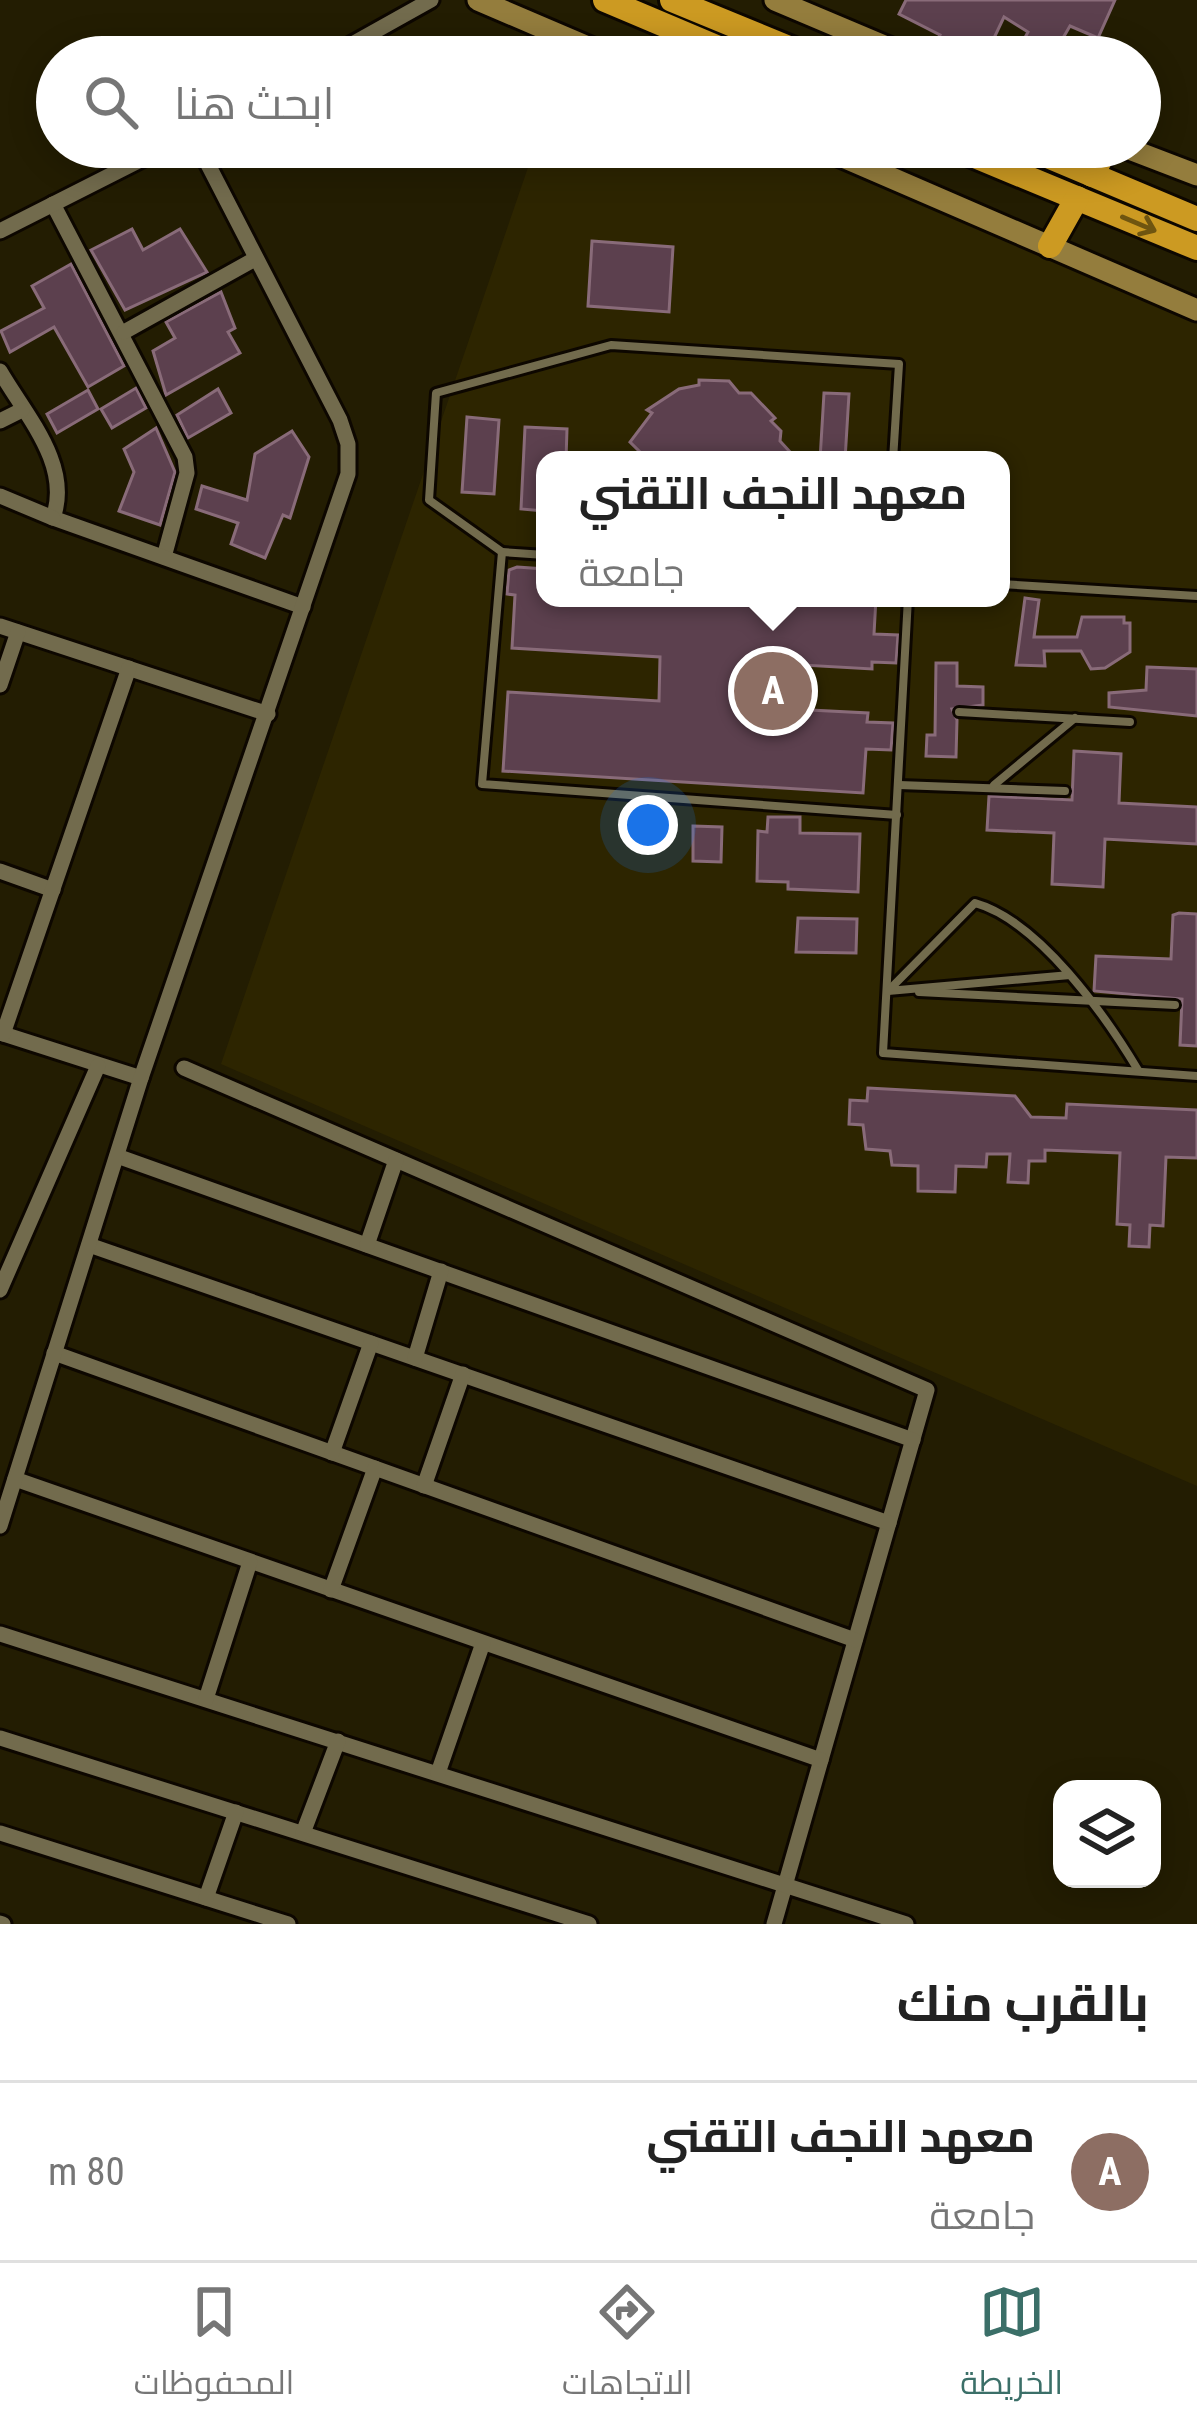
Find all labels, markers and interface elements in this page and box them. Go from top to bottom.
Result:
search box [36,36,1161,168]
icon: search [78,69,144,135]
text: ابحث هنا [174,77,335,130]
one-way arrow [1120,215,1157,236]
popup [536,451,1010,607]
text: معهد النجف التقني [579,467,967,520]
text: جامعة [579,550,684,596]
pin: A [734,646,812,736]
your location [618,795,678,855]
map controls [1053,1780,1161,1888]
button: layers [1053,1780,1161,1888]
text: بالقرب منك [897,1974,1149,2033]
text: معهد النجف التقني [647,2110,1035,2163]
text: 80 m [48,2149,125,2195]
text: A [1098,2149,1122,2195]
text: جامعة [929,2193,1035,2239]
tab: المحفوظات [134,2279,294,2413]
tab: الاتجاهات [562,2279,693,2413]
tab: الخريطة [960,2279,1063,2413]

